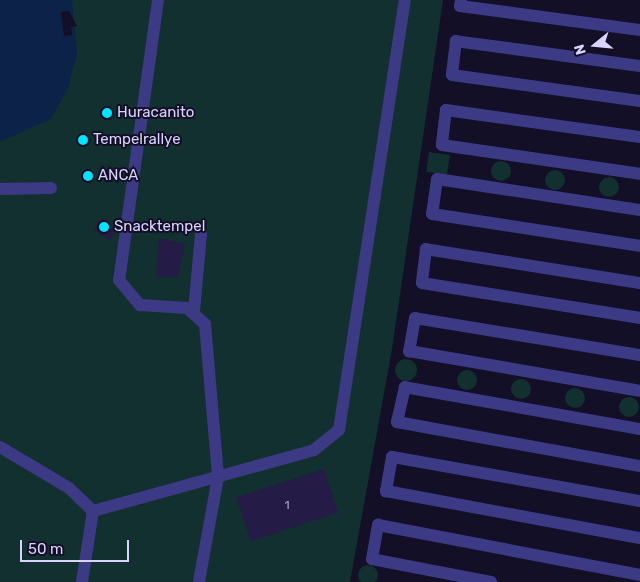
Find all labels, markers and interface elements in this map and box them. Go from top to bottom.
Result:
north arrow [570,20,620,70]
text: N [571,42,590,57]
place label: Huracanito [117,104,194,122]
marker: Huracanito [101,107,113,119]
place label: Tempelrallye [93,131,181,149]
marker: Tempelrallye [77,134,89,146]
place label: ANCA [98,167,138,185]
marker: ANCA [82,170,94,182]
place label: Snacktempel [114,218,205,236]
marker: Snacktempel [98,221,110,233]
house number: 1 [284,499,290,513]
scale bar [22,530,131,562]
text: 50 m [28,540,63,558]

